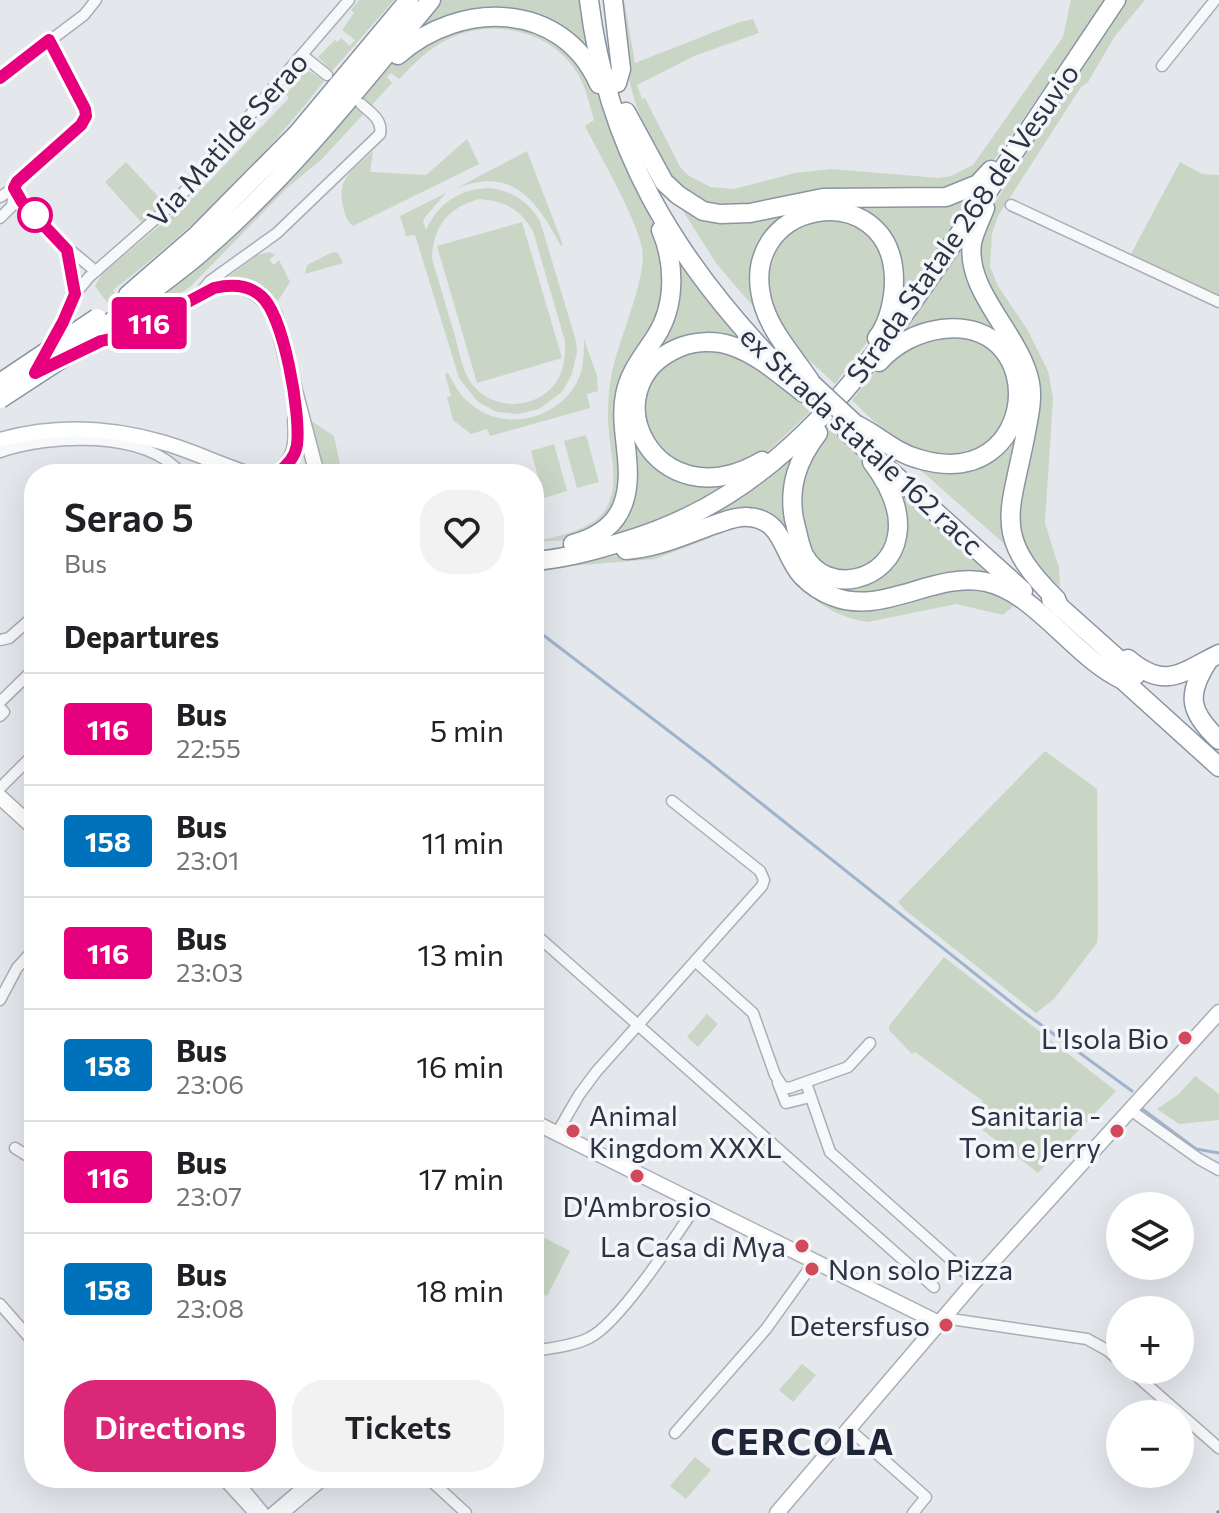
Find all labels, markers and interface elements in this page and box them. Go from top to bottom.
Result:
street label: Via Matilde Serao [140,45,314,233]
street label: Strada Statale 268 del Vesuvio [839,57,1085,389]
unlabelled marker [18,198,52,232]
line badge: 116 [103,297,195,349]
text: 116 [128,306,170,340]
street label: ex Strada statale 162 racc [734,319,990,561]
button: heart [420,490,504,574]
text: Serao 5 [64,493,194,540]
text: Bus [64,547,107,578]
text: Departures [64,617,219,654]
text: Bus [176,695,227,732]
text: 5 min [430,711,504,748]
text: 116 [87,712,129,746]
text: 22:55 [176,732,241,763]
text: Bus [176,807,227,844]
text: 11 min [422,823,504,860]
text: 158 [85,824,131,858]
text: 23:01 [176,844,239,875]
text: Bus [176,919,227,956]
text: 13 min [417,935,504,972]
text: 116 [87,936,129,970]
text: 23:03 [176,956,243,987]
place label: L'Isola Bio [1041,1021,1169,1055]
marker: L'Isola Bio [1176,1029,1194,1047]
text: Bus [176,1031,227,1068]
text: 16 min [416,1047,504,1084]
text: 158 [85,1048,131,1082]
text: 23:06 [176,1068,244,1099]
place label: Animal Kingdom XXXL [589,1098,782,1164]
place label: Sanitaria - Tom e Jerry [959,1098,1101,1164]
marker: Animal Kingdom XXXL [564,1122,582,1140]
marker: Sanitaria - Tom e Jerry [1108,1122,1126,1140]
text: Bus [176,1143,227,1180]
text: 17 min [419,1159,504,1196]
text: 116 [87,1160,129,1194]
marker: D'Ambrosio [628,1167,646,1185]
text: 23:07 [176,1180,242,1211]
place label: D'Ambrosio [563,1189,711,1223]
map controls [1106,1192,1194,1488]
button: layers [1106,1192,1194,1280]
place label: La Casa di Mya [600,1229,786,1263]
marker: La Casa di Mya [793,1237,811,1255]
place label: Non solo Pizza [828,1252,1013,1286]
text: Bus [176,1255,227,1292]
marker: Non solo Pizza [803,1260,821,1278]
text: 18 min [416,1271,504,1308]
text: 158 [85,1272,131,1306]
text: 23:08 [176,1292,244,1323]
button: + [1106,1296,1194,1384]
place label: Detersfuso [789,1308,930,1342]
marker: Detersfuso [937,1316,955,1334]
button: Directions [64,1380,276,1472]
button: Tickets [292,1380,504,1472]
button: − [1106,1400,1194,1488]
district label: CERCOLA [711,1418,895,1462]

